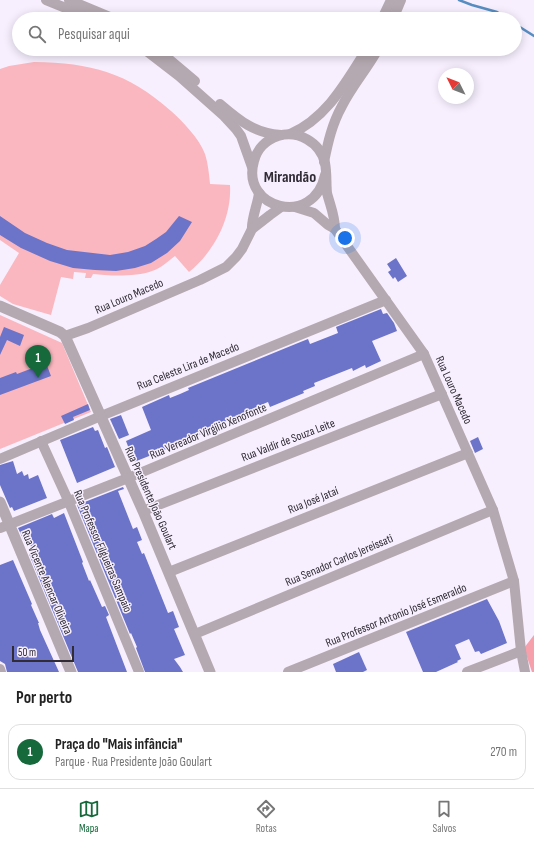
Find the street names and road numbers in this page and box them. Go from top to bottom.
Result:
street label: Rua Louro Macedo [93,275,166,318]
street label: Rua Celeste Lira de Macedo [135,339,241,394]
street label: Rua Louro Macedo [432,354,475,427]
street label: Rua Vereador Virgílio Xenofonte [147,400,269,463]
street label: Rua Valdir de Souza Leite [239,416,337,465]
street label: Rua Presidente João Goulart [121,444,180,552]
street label: Rua José Jataí [286,483,341,517]
street label: Rua Professor Filgueiras Sampaio [70,488,135,615]
street label: Rua Vicente Alencar Oliveira [18,528,75,637]
street label: Rua Senador Carlos Jereissati [283,531,395,590]
street label: Rua Professor Antonio José Esmeraldo [323,580,469,651]

